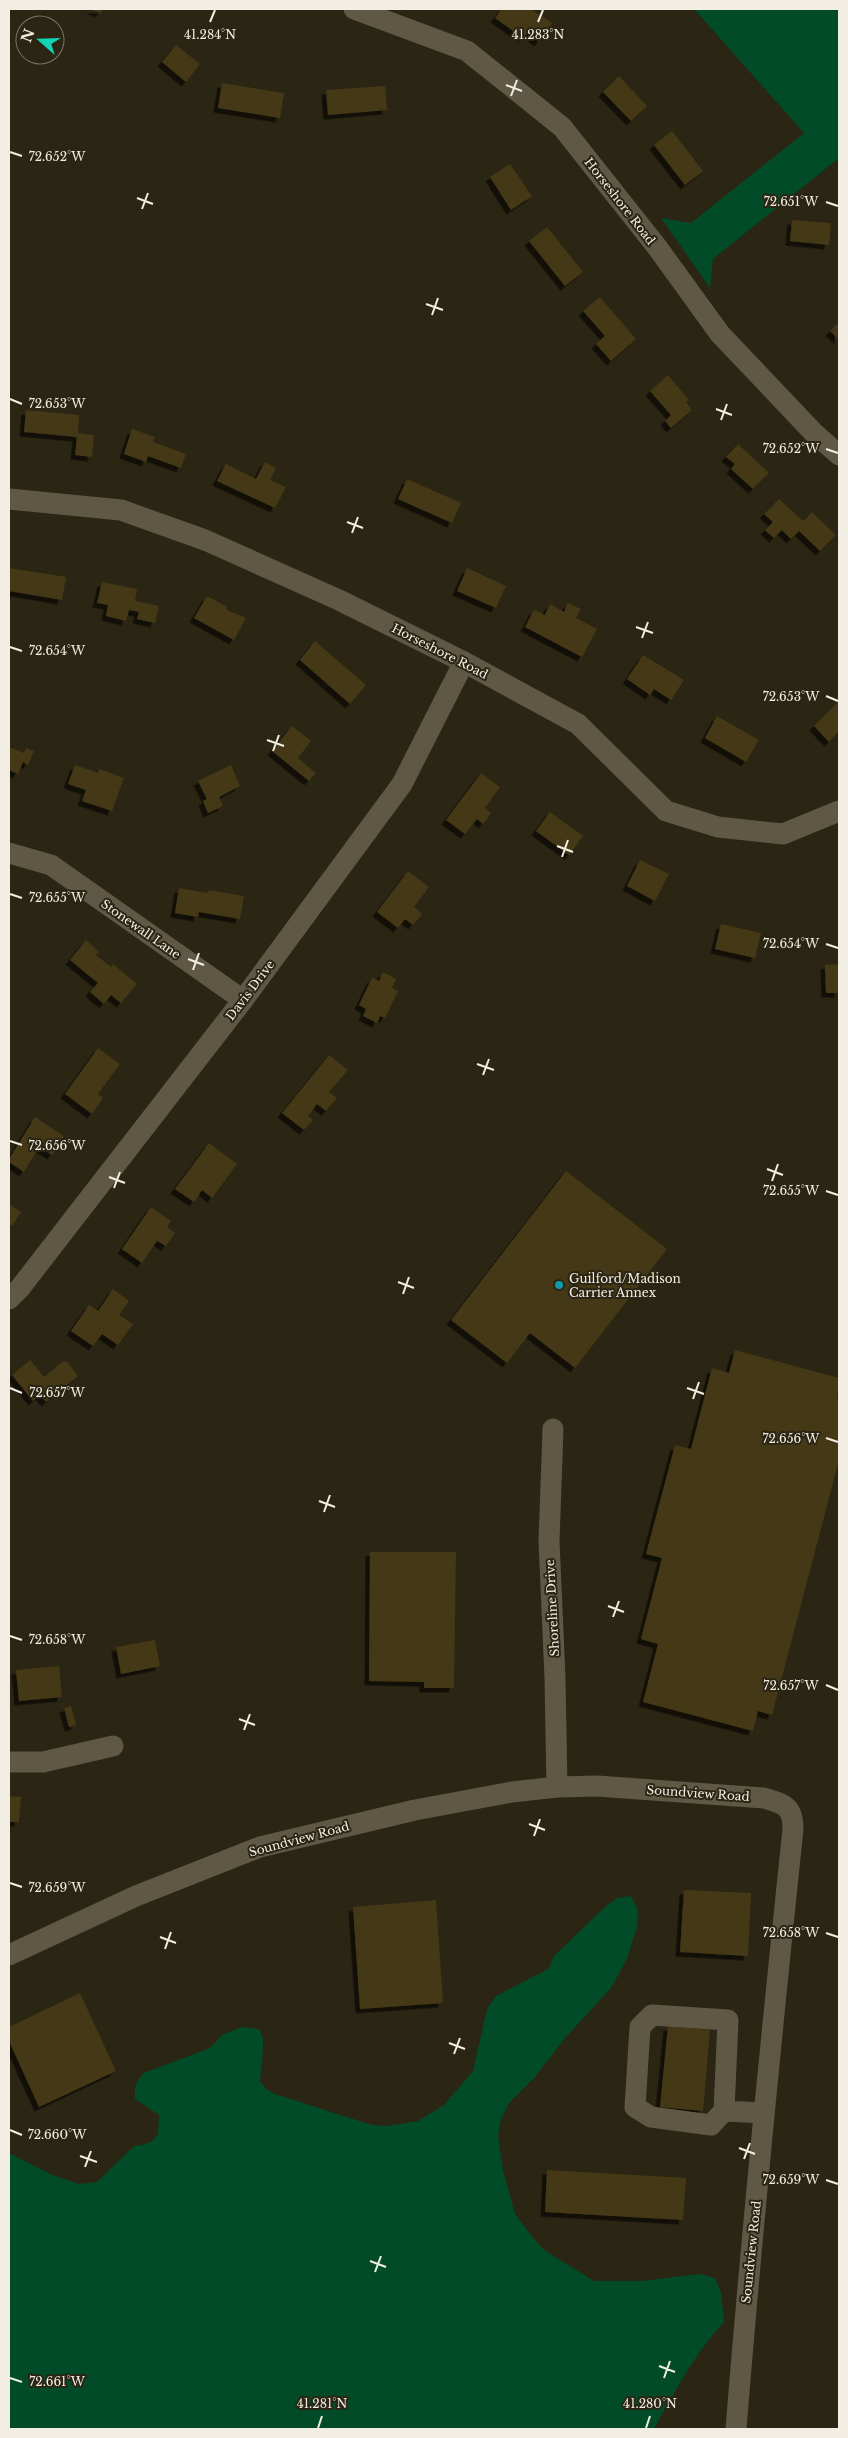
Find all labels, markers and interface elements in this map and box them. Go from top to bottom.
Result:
north arrow [15,15,65,65]
text: N [17,26,38,45]
text: 41.284°N [184,27,236,42]
text: 41.283°N [512,27,564,42]
text: 72.652°W [29,149,86,164]
street label: Horseshore Road [581,155,659,247]
text: 72.651°W [764,194,819,209]
text: 72.653°W [29,396,86,411]
text: 72.652°W [763,441,820,456]
street label: Horseshore Road [389,620,491,682]
text: 72.654°W [29,643,86,658]
text: 72.653°W [763,689,820,704]
text: 72.655°W [29,890,86,905]
street label: Stonewall Lane [98,896,184,962]
text: 72.654°W [763,936,820,951]
street label: Davis Drive [222,957,278,1023]
text: 72.656°W [29,1138,86,1153]
text: 72.655°W [763,1183,820,1198]
place label: Guilford/Madison Carrier Annex [569,1271,681,1300]
marker: Guilford/Madison Carrier Annex [553,1279,565,1291]
text: 72.657°W [29,1385,86,1400]
text: 72.656°W [763,1431,820,1446]
street label: Shoreline Drive [542,1559,562,1657]
text: 72.658°W [29,1632,86,1647]
text: 72.657°W [763,1678,820,1693]
street label: Soundview Road [646,1782,750,1804]
street label: Soundview Road [247,1818,351,1860]
text: 72.659°W [29,1880,86,1895]
text: 72.658°W [763,1925,820,1940]
text: 72.660°W [28,2127,87,2142]
text: 72.659°W [763,2172,820,2187]
street label: Soundview Road [738,2200,764,2304]
text: 72.661°W [29,2374,86,2389]
text: 41.281°N [297,2396,347,2411]
text: 41.280°N [623,2396,677,2411]

